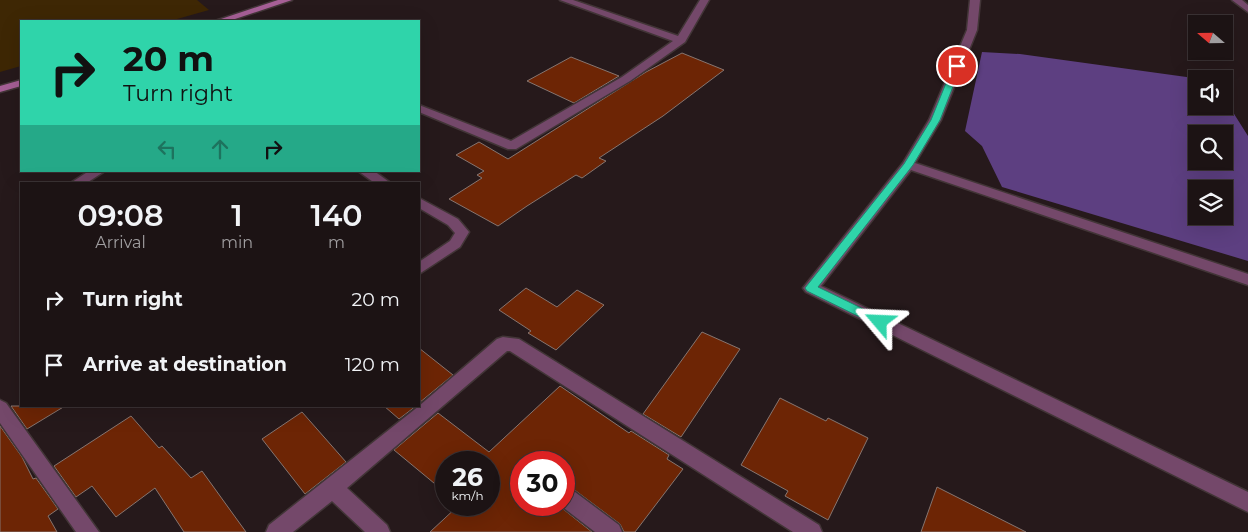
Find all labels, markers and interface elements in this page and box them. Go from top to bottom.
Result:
north arrow [1188,15,1232,60]
map controls [1188,15,1233,225]
text: 20 m [123,37,214,80]
icon: right [40,40,105,105]
pin [936,45,978,87]
icon: arrive [943,52,971,80]
button: sound [1188,70,1233,115]
text: Turn right [123,80,233,107]
button: search [1188,125,1233,170]
icon: left [153,135,181,163]
icon: ahead [206,135,234,163]
icon: right [259,135,287,163]
button: layers [1188,180,1233,225]
text: 09:08 [77,197,164,234]
text: 1 [231,197,243,234]
text: 140 [311,197,363,234]
text: Arrival [95,233,146,252]
text: min [221,233,253,252]
text: m [328,233,345,252]
icon: right [40,286,68,314]
text: Turn right [83,288,183,311]
text: 20 m [352,288,400,311]
position arrow [853,295,905,347]
icon: arrive [40,351,68,379]
text: Arrive at destination [83,353,287,376]
text: 120 m [345,353,400,376]
speed limit sign: 30 [510,451,575,516]
text: 26 [452,462,483,492]
text: km/h [451,488,484,503]

